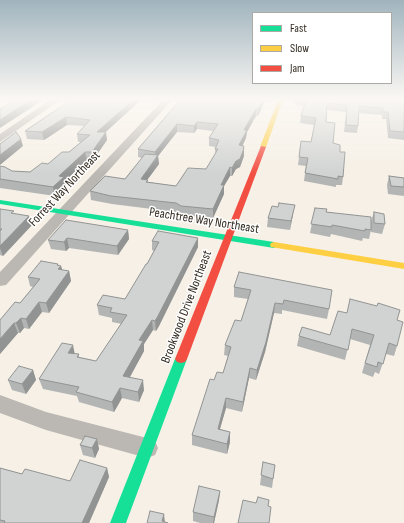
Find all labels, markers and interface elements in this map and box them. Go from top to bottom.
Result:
legend [252,12,392,84]
text: Fast [290,21,307,36]
text: Slow [290,41,309,56]
text: Jam [290,61,305,76]
street label: Forrest Way Northeast [26,148,104,230]
street label: Peachtree Way Northeast [148,205,260,237]
street label: Brookwood Drive Northeast [158,248,216,366]

